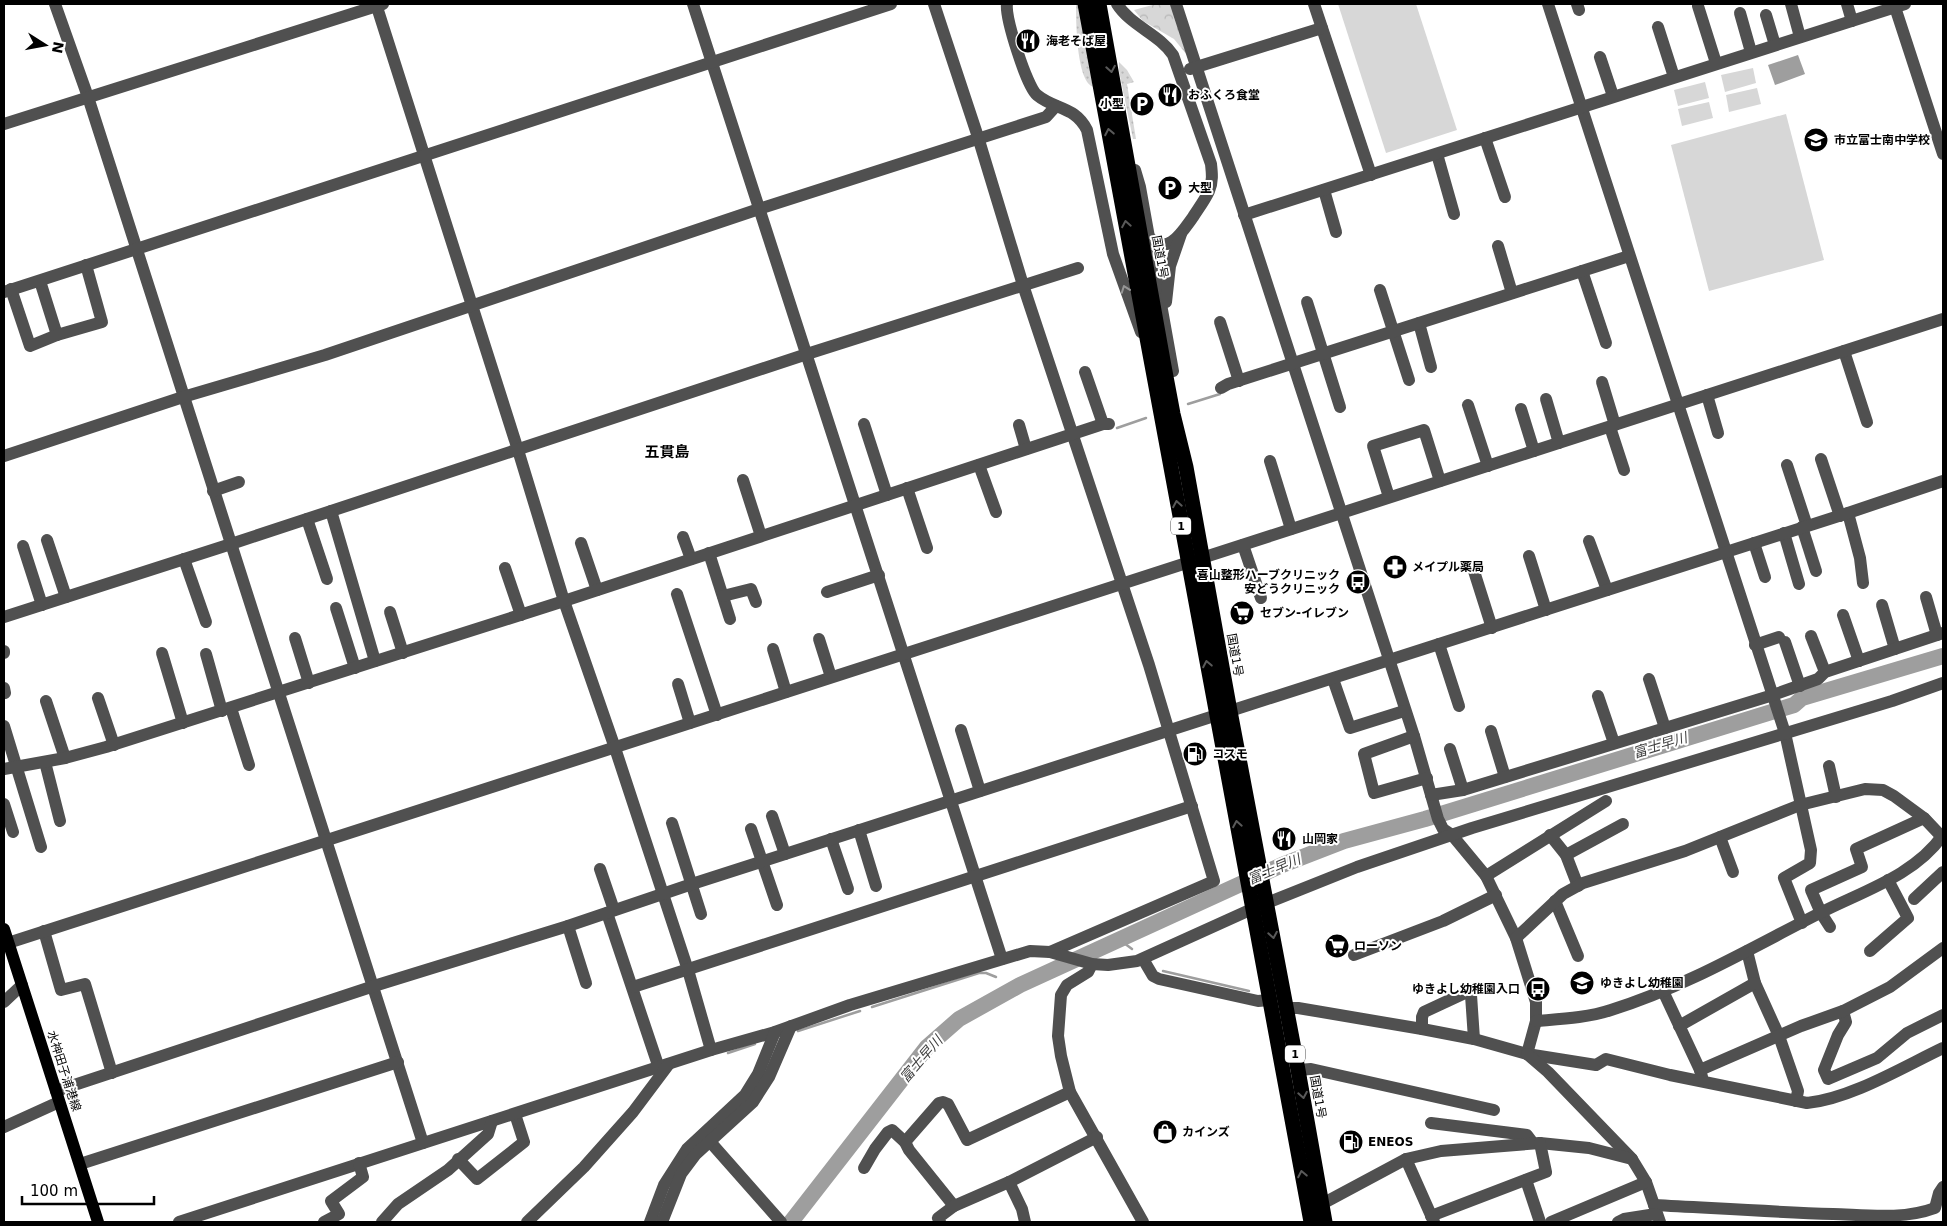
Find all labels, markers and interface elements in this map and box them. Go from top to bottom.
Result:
north arrow [20,20,70,70]
restaurant icon: 海老そば屋 [1015,28,1041,54]
place label: 海老そば屋 [1046,34,1106,48]
text: N [49,40,67,55]
one-way arrow [1105,65,1115,73]
restaurant icon: おふくろ食堂 [1157,82,1183,108]
place label: おふくろ食堂 [1188,88,1260,102]
parking icon: 小型 [1129,91,1155,117]
place label: 小型 [1100,97,1124,111]
school or university icon: 市立富士南中学校 [1803,127,1829,153]
one-way arrow [1105,128,1115,136]
place label: 市立富士南中学校 [1834,133,1930,147]
parking icon: 大型 [1157,175,1183,201]
place label: 大型 [1188,181,1212,195]
one-way arrow [1122,219,1132,228]
street label: 国道1号 [1149,234,1171,280]
one-way arrow [1121,285,1131,294]
district label: 五貫島 [644,443,690,461]
one-way arrow [1173,500,1183,509]
road number: 1 [1171,518,1191,534]
pharmacy icon: メイプル薬局 [1382,554,1408,580]
place label: メイプル薬局 [1412,560,1484,574]
place label: 喜山整形ハーブクリニック 安どうクリニック [1197,568,1340,596]
bus stop icon: 喜山整形ハーブクリニック 安どうクリニック [1345,569,1371,595]
supermarket icon: セブン-イレブン [1229,600,1255,626]
place label: セブン-イレブン [1260,606,1349,620]
street label: 国道1号 [1224,632,1246,678]
one-way arrow [1202,659,1213,668]
water label: 富士早川 [1631,729,1691,761]
fuel station icon: コスモ [1182,741,1208,767]
place label: コスモ [1212,747,1248,761]
one-way arrow [1232,819,1243,828]
restaurant icon: 山岡家 [1271,826,1297,852]
place label: 山岡家 [1302,832,1338,846]
water label: 富士早川 [1245,850,1305,887]
one-way arrow [1267,931,1277,939]
supermarket icon: ローソン [1324,933,1350,959]
place label: ローソン [1354,939,1402,953]
school or university icon: ゆきよし幼稚園 [1569,970,1595,996]
bus stop icon: ゆきよし幼稚園入口 [1525,976,1551,1002]
place label: ゆきよし幼稚園 [1600,976,1684,990]
place label: ゆきよし幼稚園入口 [1412,982,1520,996]
street label: 水神田子浦港線 [44,1029,84,1113]
water label: 富士早川 [897,1031,947,1085]
road number: 1 [1285,1046,1305,1062]
street label: 国道1号 [1307,1074,1329,1120]
one-way arrow [1297,1090,1307,1099]
shop icon: カインズ [1152,1119,1178,1145]
place label: カインズ [1182,1125,1230,1139]
fuel station icon: ENEOS [1338,1129,1364,1155]
place label: ENEOS [1368,1135,1413,1149]
one-way arrow [1298,1170,1308,1179]
scale bar [22,1174,155,1206]
text: 100 m [30,1182,78,1200]

